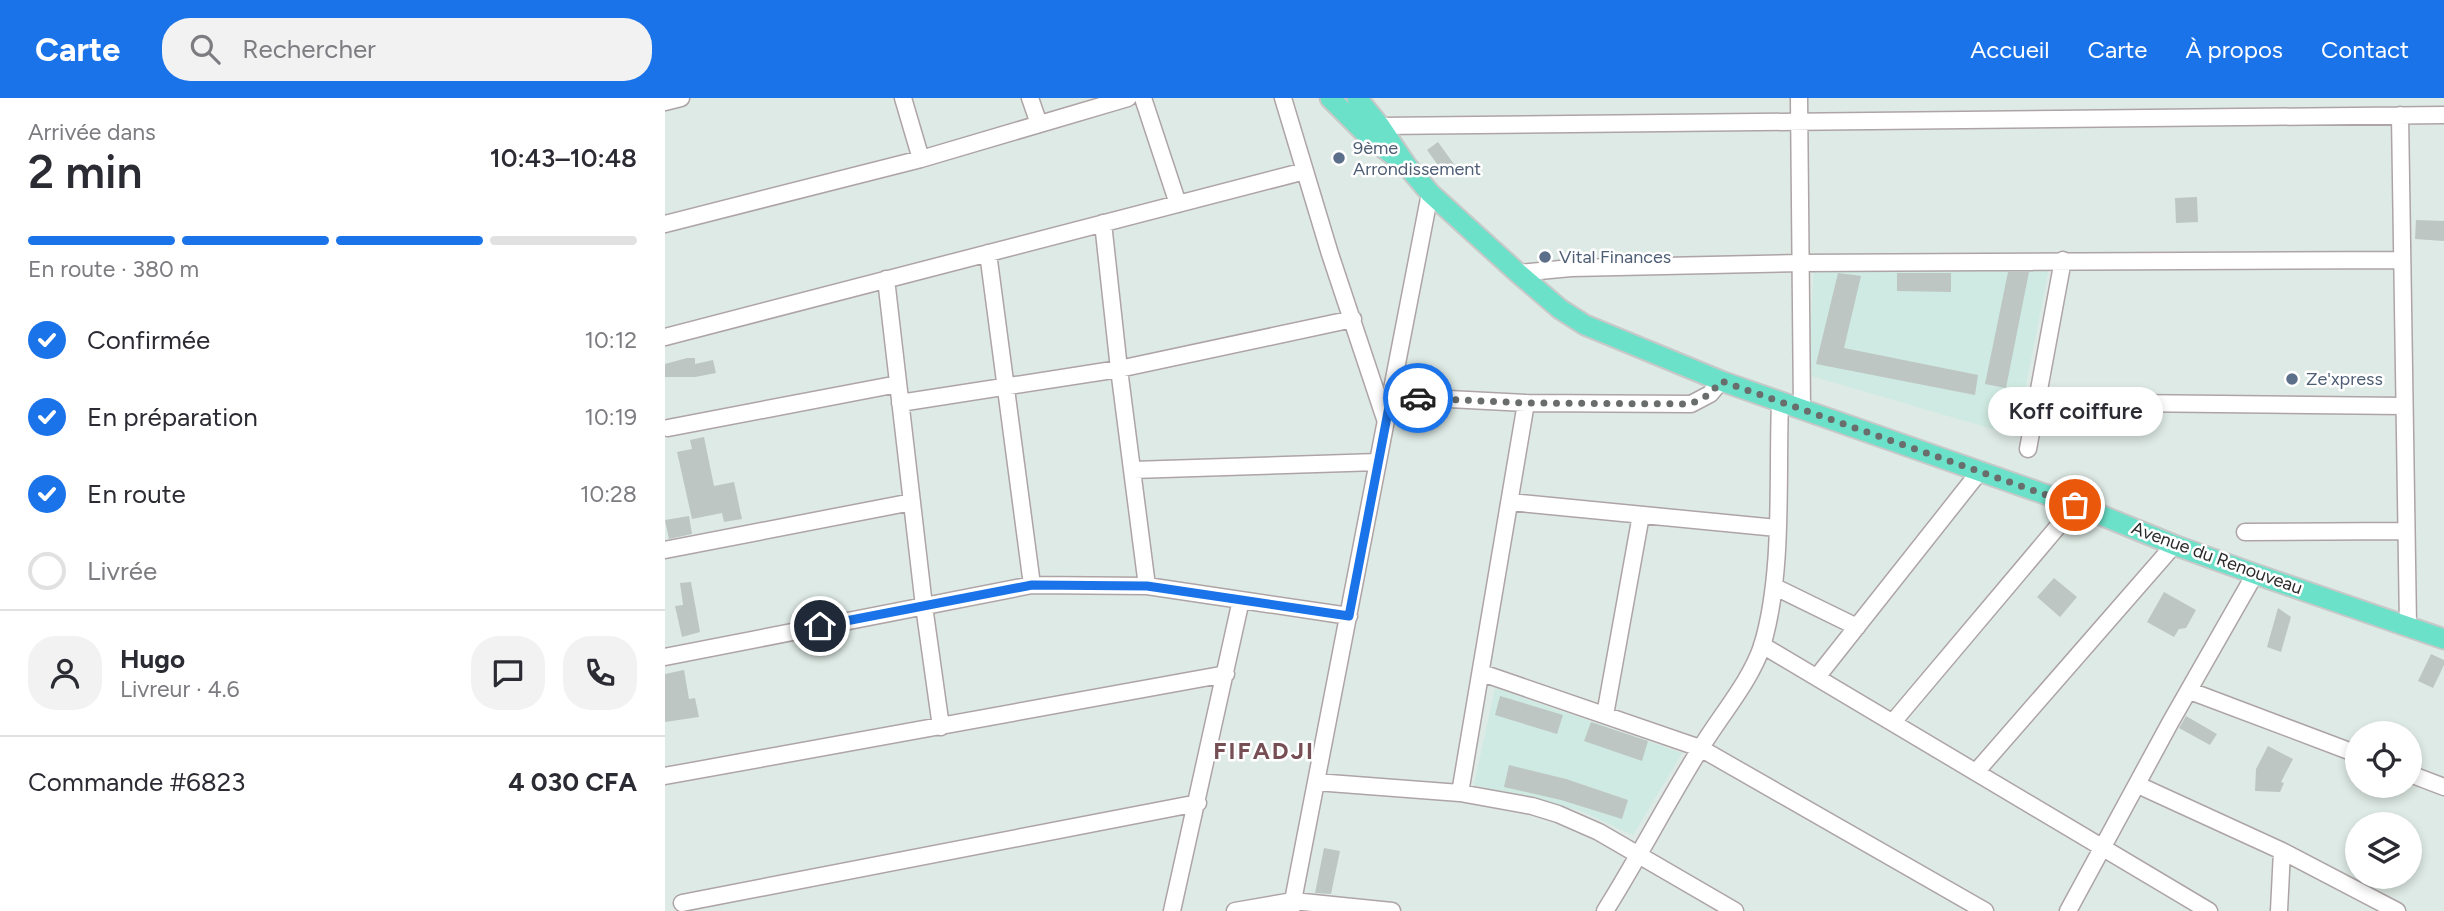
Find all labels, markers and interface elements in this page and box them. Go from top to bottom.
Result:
search box [162,18,652,81]
text: Carte [35,30,120,69]
icon: search [186,30,224,68]
text: Rechercher [242,33,376,65]
text: Accueil [1970,35,2050,64]
text: Carte [2088,35,2147,64]
text: À propos [2185,35,2283,64]
text: Contact [2321,35,2409,64]
text: Arrivée dans [28,118,156,146]
place label: 9ème Arrondissement [1353,137,1481,180]
text: 10:43–10:48 [490,142,637,174]
text: 2 min [28,144,143,200]
marker: 9ème Arrondissement [1331,150,1347,166]
place label: Vital Finances [1559,246,1671,268]
marker: Vital Finances [1537,249,1553,265]
text: En route · 380 m [28,255,199,283]
icon: check [28,321,66,359]
text: Confirmée [87,324,210,356]
text: 10:12 [585,326,637,354]
courier [1383,363,1453,433]
place label: Ze'xpress [2306,368,2383,390]
marker: Ze'xpress [2284,371,2300,387]
icon: car [1399,379,1437,417]
callout: Koff coiffure [1987,386,2163,435]
text: Koff coiffure [2008,397,2143,425]
icon: check [28,398,66,436]
text: En préparation [87,401,258,433]
text: 10:19 [584,403,637,431]
icon: check [28,475,66,513]
pin [2045,475,2105,535]
text: En route [87,478,186,510]
text: 10:28 [580,480,637,508]
icon: bag [2056,486,2094,524]
street label: Avenue du Renouveau [2129,517,2305,599]
text: Livrée [87,555,157,587]
pin [790,596,850,656]
icon: home [801,607,839,645]
button: person [28,636,102,710]
button: chat [471,636,545,710]
button: phone [563,636,637,710]
text: Hugo [120,643,185,675]
text: Livreur · 4.6 [120,675,240,703]
map controls [2345,721,2422,889]
button: locate [2345,721,2422,798]
district label: FIFADJI [1213,736,1315,765]
text: Commande #6823 [28,766,245,798]
text: 4 030 CFA [508,766,637,798]
button: layers [2345,812,2422,889]

